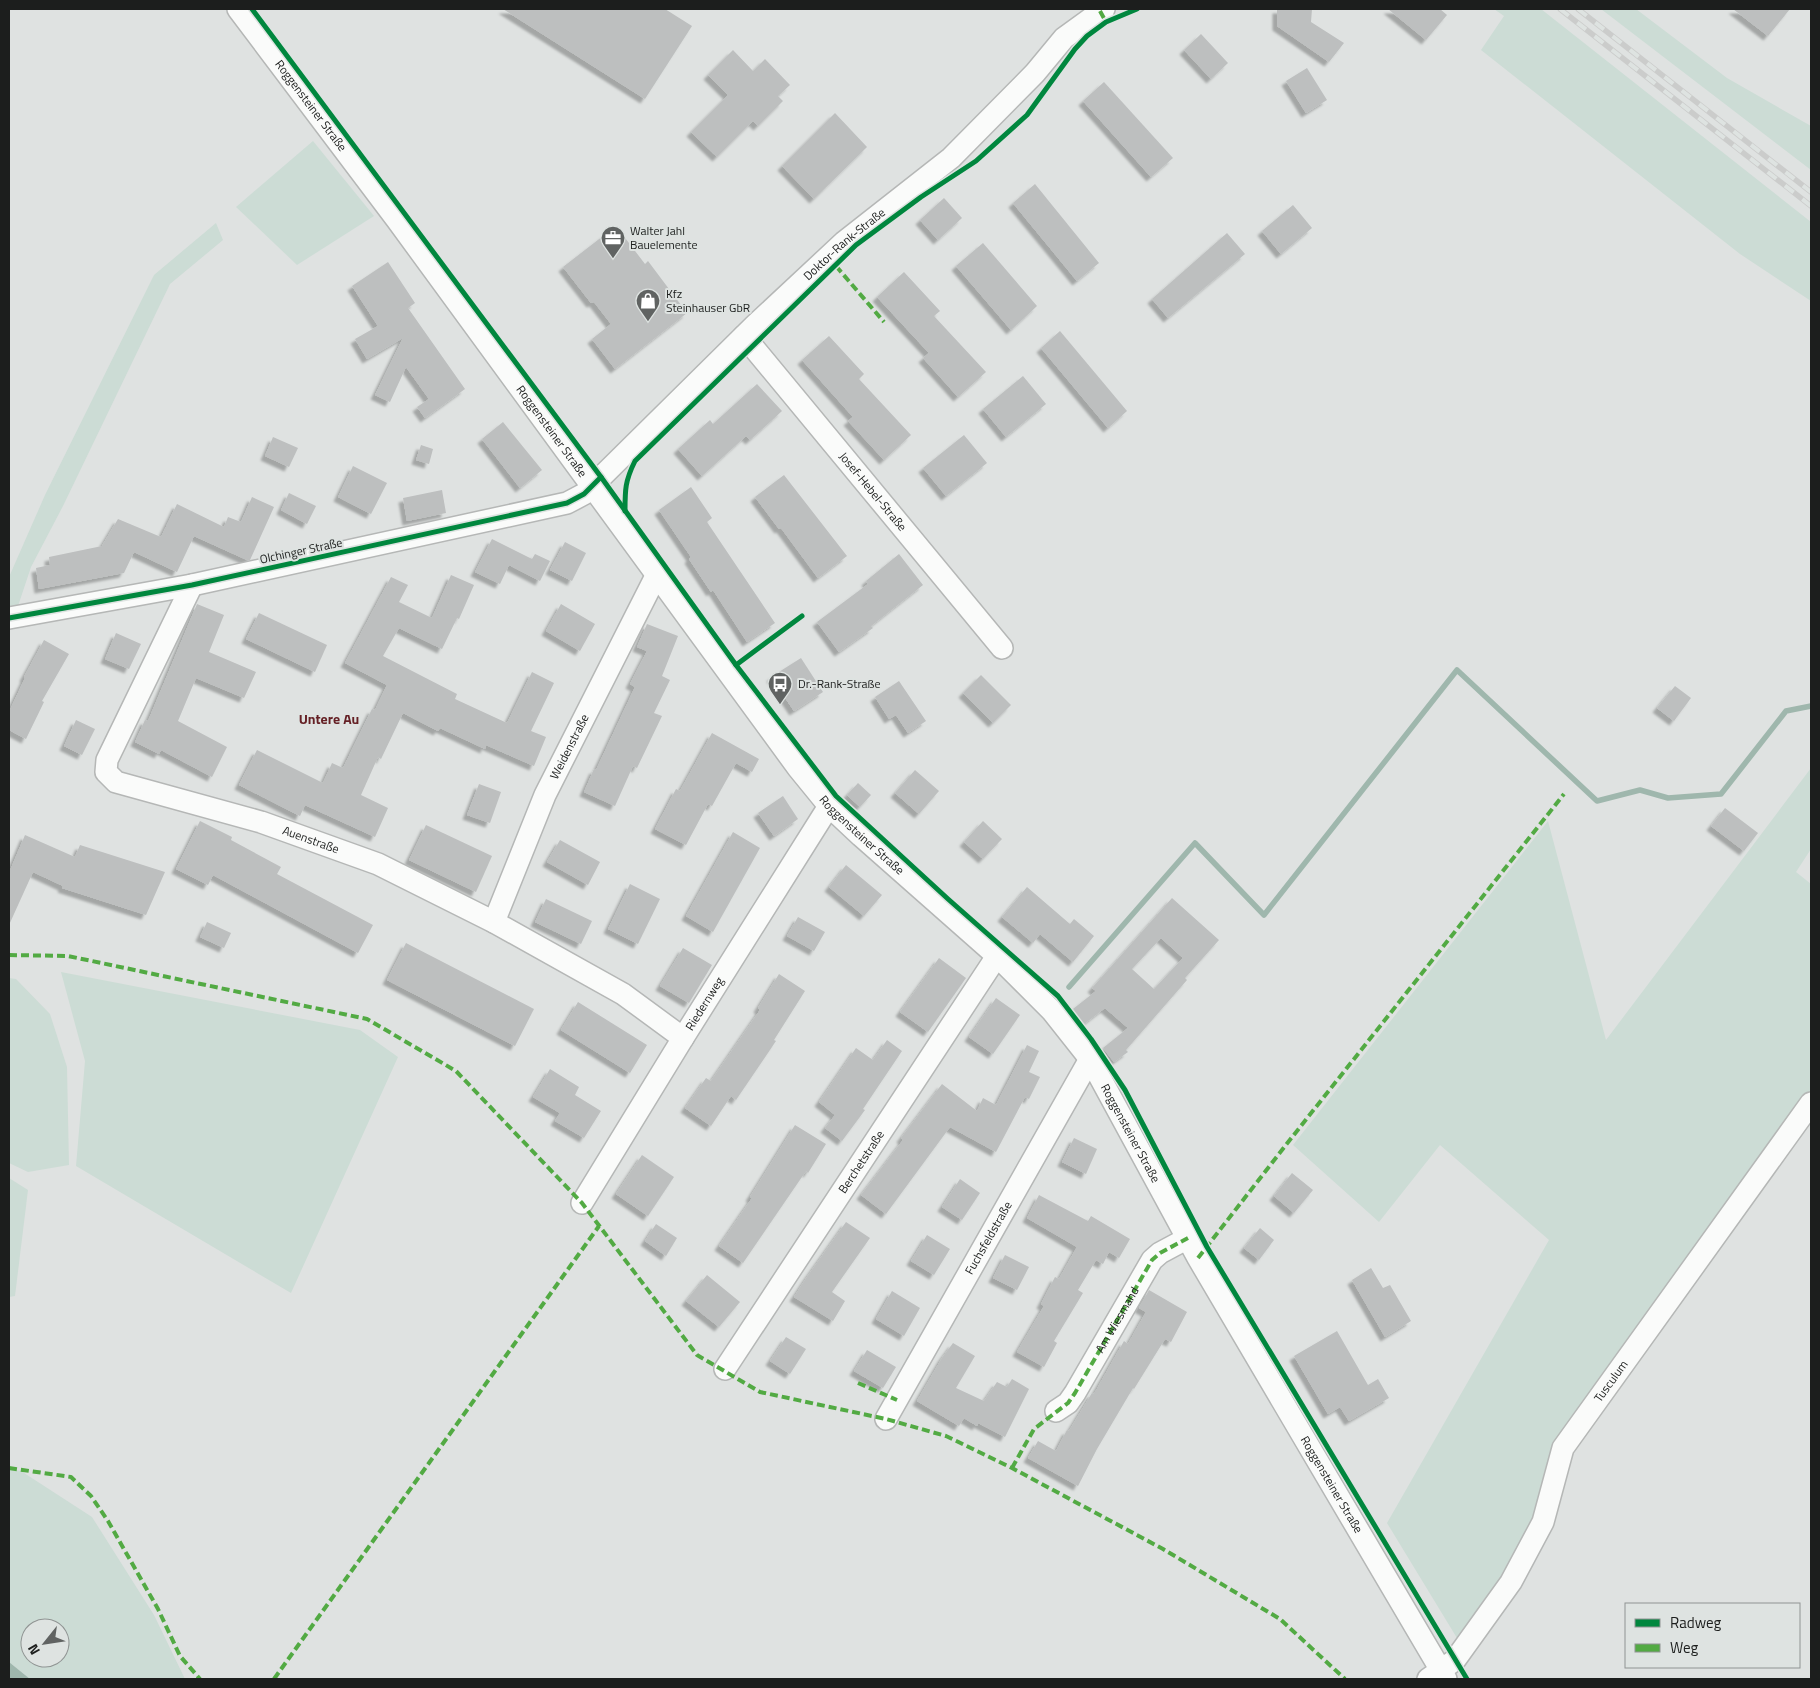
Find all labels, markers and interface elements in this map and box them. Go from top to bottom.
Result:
street label: Roggensteiner Straße [271,56,352,155]
street label: Doktor-Rank-Straße [799,203,889,285]
place label: Walter Jahl Bauelemente [630,221,697,254]
office icon: Walter Jahl Bauelemente [600,225,626,259]
place label: Kfz Steinhauser GbR [666,284,750,317]
shop icon: Kfz Steinhauser GbR [635,288,661,322]
street label: Roggensteiner Straße [512,381,592,481]
street label: Josef-Hebel-Straße [835,447,912,535]
street label: Olchinger Straße [258,532,344,569]
bus stop icon: Dr.-Rank-Straße [767,671,793,705]
place label: Dr.-Rank-Straße [798,674,881,693]
district label: Untere Au [299,708,359,729]
street label: Weidenstraße [545,711,594,782]
street label: Roggensteiner Straße [815,791,909,879]
street label: Auenstraße [280,820,342,858]
street label: Riedernweg [680,973,728,1034]
street label: Roggensteiner Straße [1096,1080,1165,1186]
street label: Berchetstraße [833,1126,889,1197]
street label: Fuchsfeldstraße [960,1198,1017,1278]
street label: Am Wiesmahd [1090,1283,1144,1356]
street label: Tusculum [1589,1356,1632,1406]
street label: Roggensteiner Straße [1296,1432,1368,1537]
legend [1625,1603,1800,1668]
text: Radweg [1670,1611,1722,1634]
north arrow [20,1618,70,1668]
text: Weg [1670,1636,1699,1659]
text: N [22,1640,45,1659]

